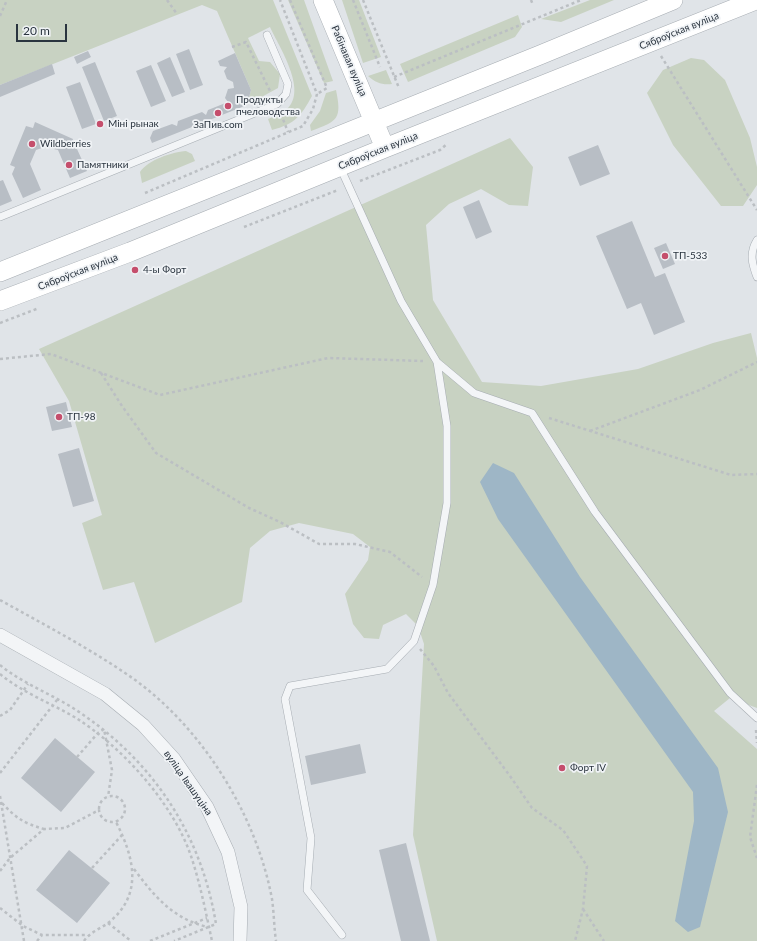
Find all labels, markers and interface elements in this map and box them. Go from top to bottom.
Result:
street label: Сяброўская вуліца [637,10,721,52]
scale bar [18,16,69,42]
text: 20 m [23,23,50,38]
street label: Рабінавая вуліца [329,24,369,98]
place label: Продукты пчеловодства [236,94,300,118]
marker: Продукты пчеловодства [223,101,233,111]
marker: ЗаПив.com [213,108,223,118]
place label: Міні рынак [108,118,159,130]
marker: Міні рынак [95,119,105,129]
place label: ЗаПив.com [193,119,243,131]
street label: Сяброўская вуліца [336,130,420,172]
place label: Wildberries [40,138,91,150]
marker: Wildberries [27,139,37,149]
place label: Памятники [77,159,129,171]
marker: Памятники [64,160,74,170]
place label: ТП-533 [673,250,707,262]
street label: Сяброўская вуліца [36,251,120,293]
marker: ТП-533 [660,251,670,261]
place label: 4-ы Форт [143,264,186,276]
marker: 4-ы Форт [130,265,140,275]
place label: ТП-98 [67,411,96,423]
marker: ТП-98 [54,412,64,422]
street label: вуліца Івашуціна [161,748,215,818]
place label: Форт IV [570,762,606,774]
marker: Форт IV [557,763,567,773]

